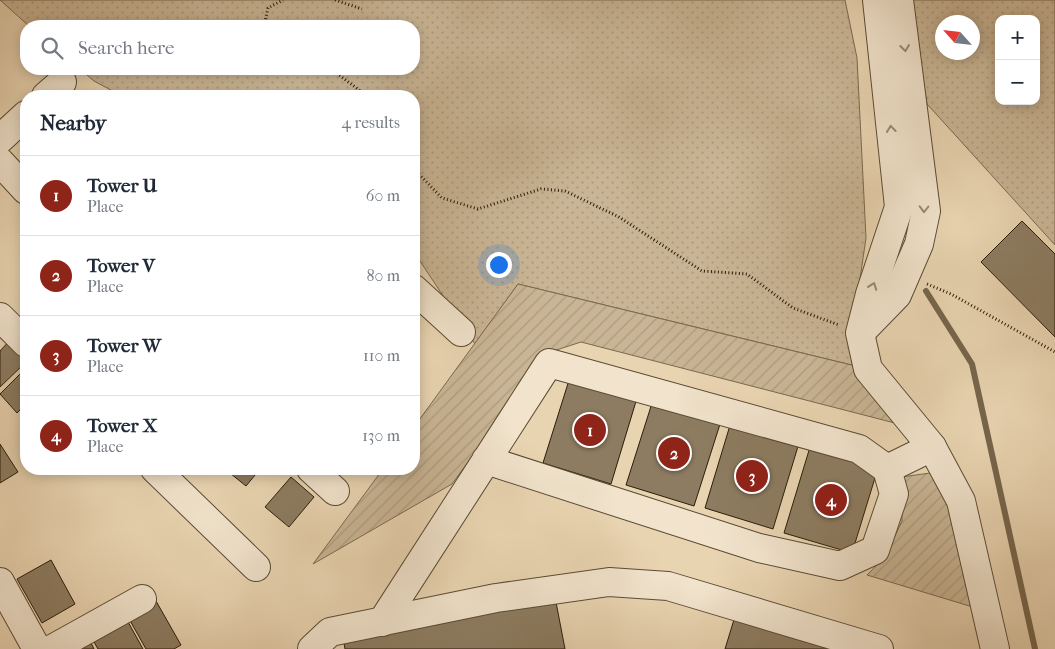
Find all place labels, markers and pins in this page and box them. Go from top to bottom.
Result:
pin: 1 [574,411,606,449]
pin: 2 [658,434,690,472]
pin: 3 [736,457,768,495]
pin: 4 [815,481,847,519]

